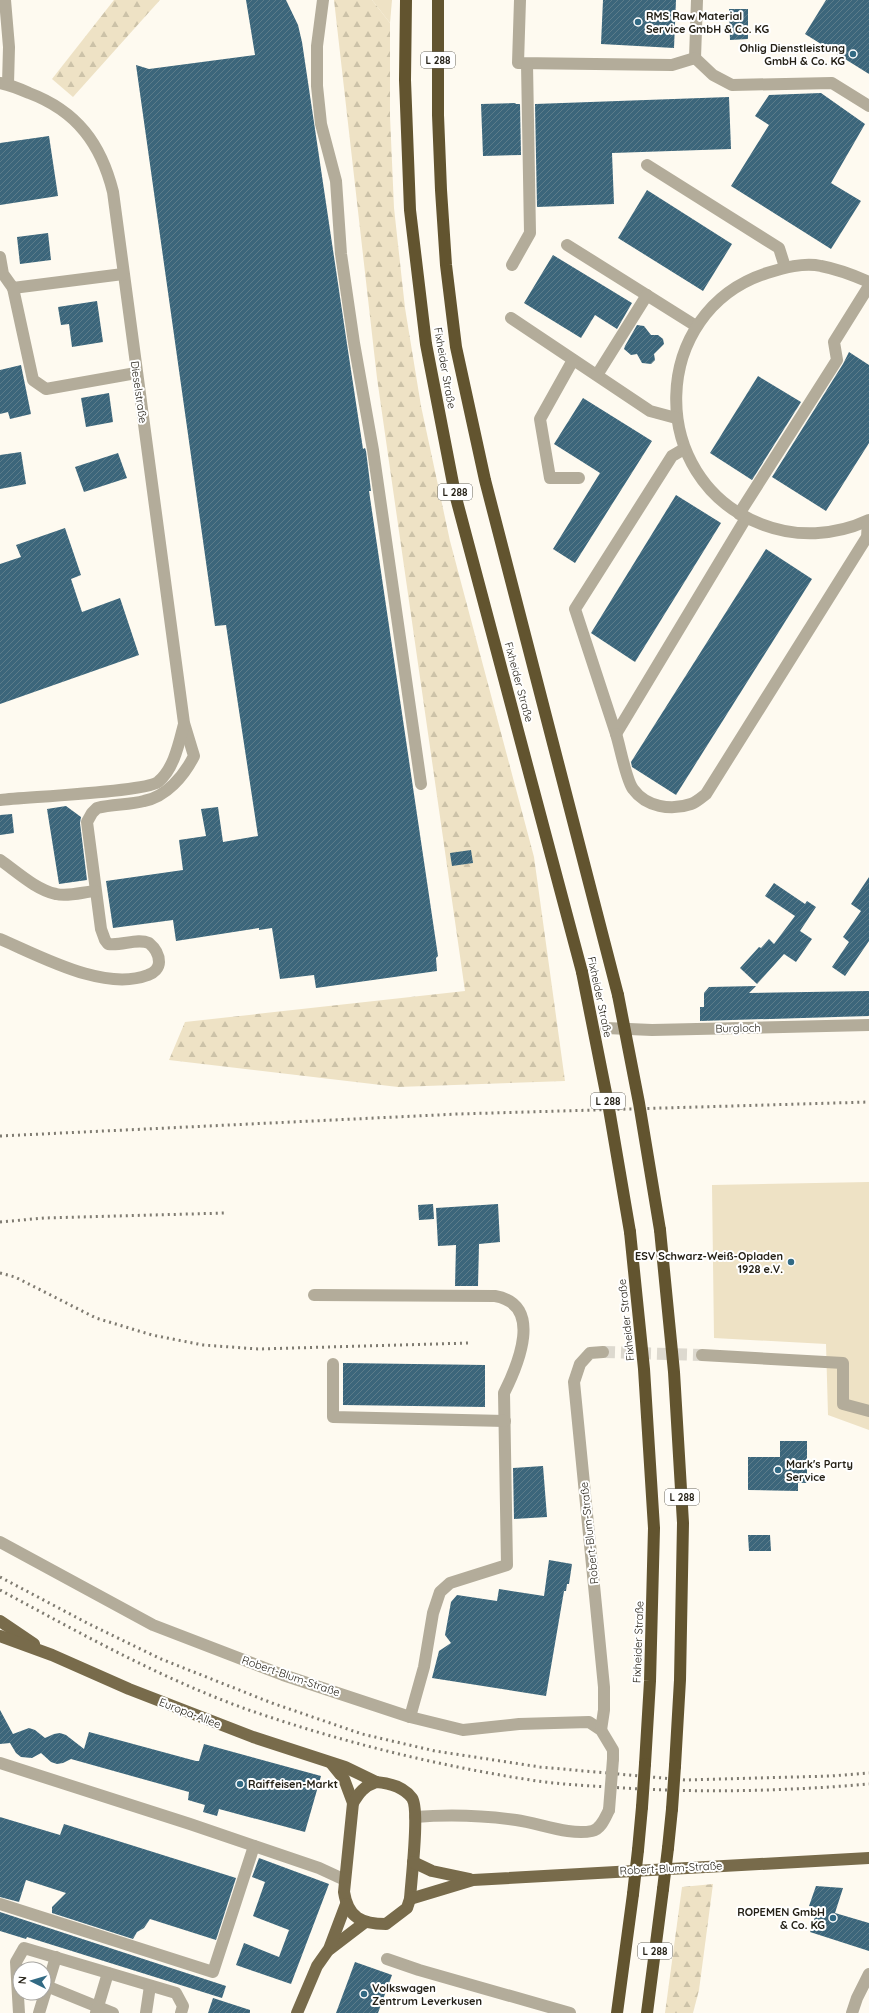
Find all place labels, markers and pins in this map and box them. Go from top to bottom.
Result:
place label: RMS Raw Material Service GmbH & Co. KG [646,9,769,36]
marker: RMS Raw Material Service GmbH & Co. KG [633,17,643,27]
place label: Ohlig Dienstleistung GmbH & Co. KG [739,41,845,68]
marker: Ohlig Dienstleistung GmbH & Co. KG [848,49,858,59]
place label: ESV Schwarz-Weiß-Opladen 1928 e.V. [635,1249,783,1276]
marker: ESV Schwarz-Weiß-Opladen 1928 e.V. [786,1257,796,1267]
place label: Mark's Party Service [786,1457,853,1484]
marker: Mark's Party Service [773,1465,783,1475]
place label: Raiffeisen-Markt [248,1777,338,1791]
marker: Raiffeisen-Markt [235,1779,245,1789]
place label: ROPEMEN GmbH & Co. KG [737,1905,825,1932]
marker: ROPEMEN GmbH & Co. KG [828,1913,838,1923]
place label: Volkswagen Zentrum Leverkusen [372,1981,482,2008]
marker: Volkswagen Zentrum Leverkusen [359,1989,369,1999]

